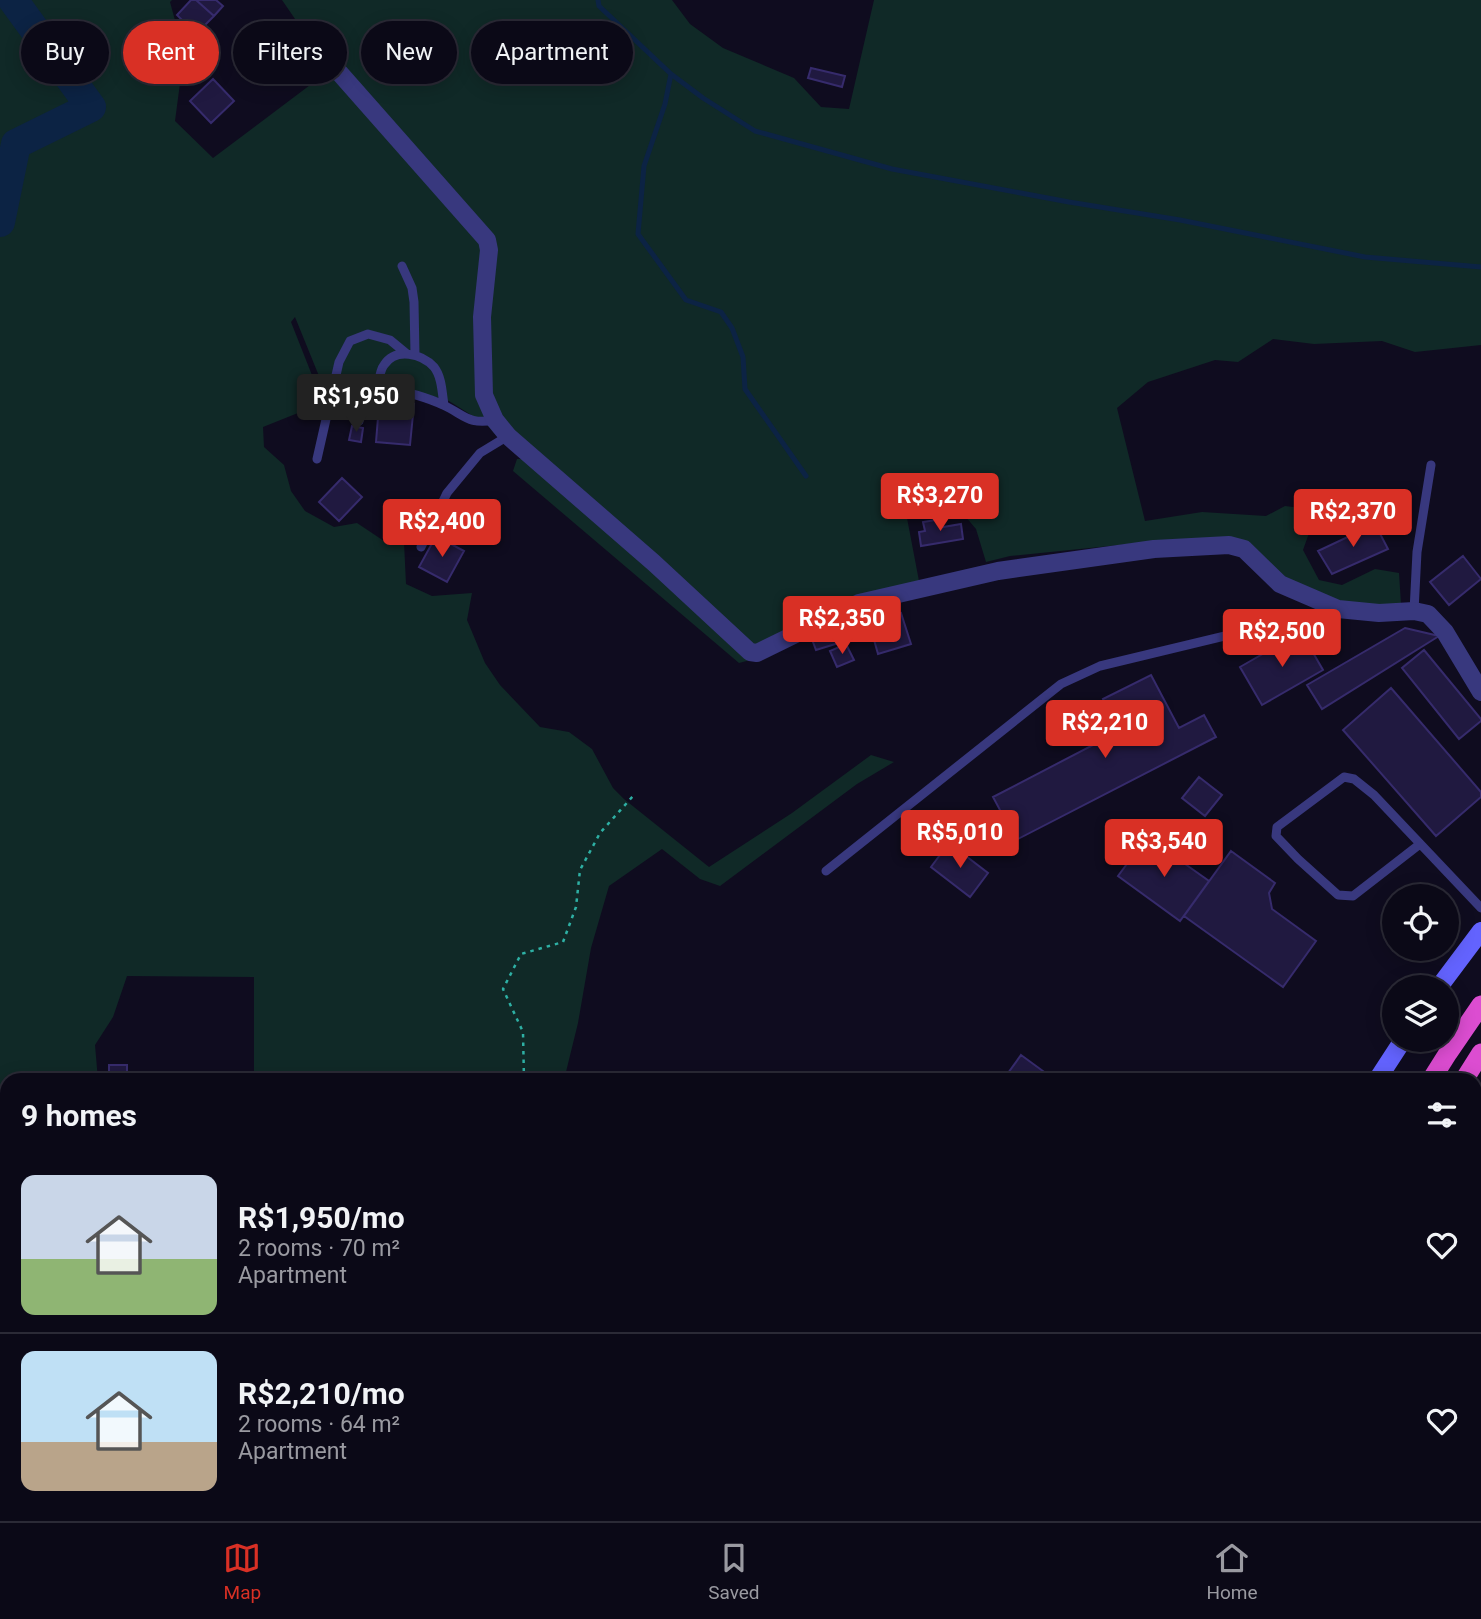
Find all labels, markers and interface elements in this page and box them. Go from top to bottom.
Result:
chip: Buy [21,21,109,84]
chip: Rent [123,21,219,84]
chip: Filters [233,21,347,84]
chip: New [361,21,457,84]
chip: Apartment [471,21,633,84]
pin: R$1,950 [291,374,421,434]
text: R$1,950 [313,383,399,410]
pin: R$3,270 [875,474,1005,533]
text: R$3,270 [897,482,983,509]
pin: R$2,370 [1288,490,1418,549]
text: R$2,370 [1310,498,1396,525]
pin: R$2,400 [377,500,507,559]
text: R$2,400 [399,508,485,535]
pin: R$2,350 [777,596,907,656]
text: R$2,350 [799,605,885,632]
pin: R$2,500 [1217,610,1347,669]
text: R$2,500 [1239,618,1325,645]
pin: R$2,210 [1040,700,1170,760]
text: R$2,210 [1062,709,1148,736]
pin: R$5,010 [895,810,1025,870]
text: R$5,010 [917,819,1003,846]
pin: R$3,540 [1099,820,1229,879]
text: R$3,540 [1121,828,1207,855]
map controls [1382,884,1459,1052]
button: locate [1382,884,1459,961]
button: layers [1382,975,1459,1052]
icon: filters [1423,1096,1461,1134]
text: 9 homes [21,1098,137,1133]
text: R$1,950/mo [238,1200,405,1235]
icon: home [77,1203,161,1287]
icon: heart [1423,1226,1461,1264]
text: 2 rooms · 70 m² [238,1235,400,1262]
text: Apartment [238,1262,347,1289]
text: R$2,210/mo [238,1376,405,1411]
icon: home [77,1379,161,1463]
icon: heart [1423,1402,1461,1440]
text: 2 rooms · 64 m² [238,1411,400,1438]
text: Apartment [238,1438,347,1465]
tab: Map [223,1539,261,1604]
tab: Saved [708,1539,760,1604]
tab: Home [1206,1539,1258,1604]

